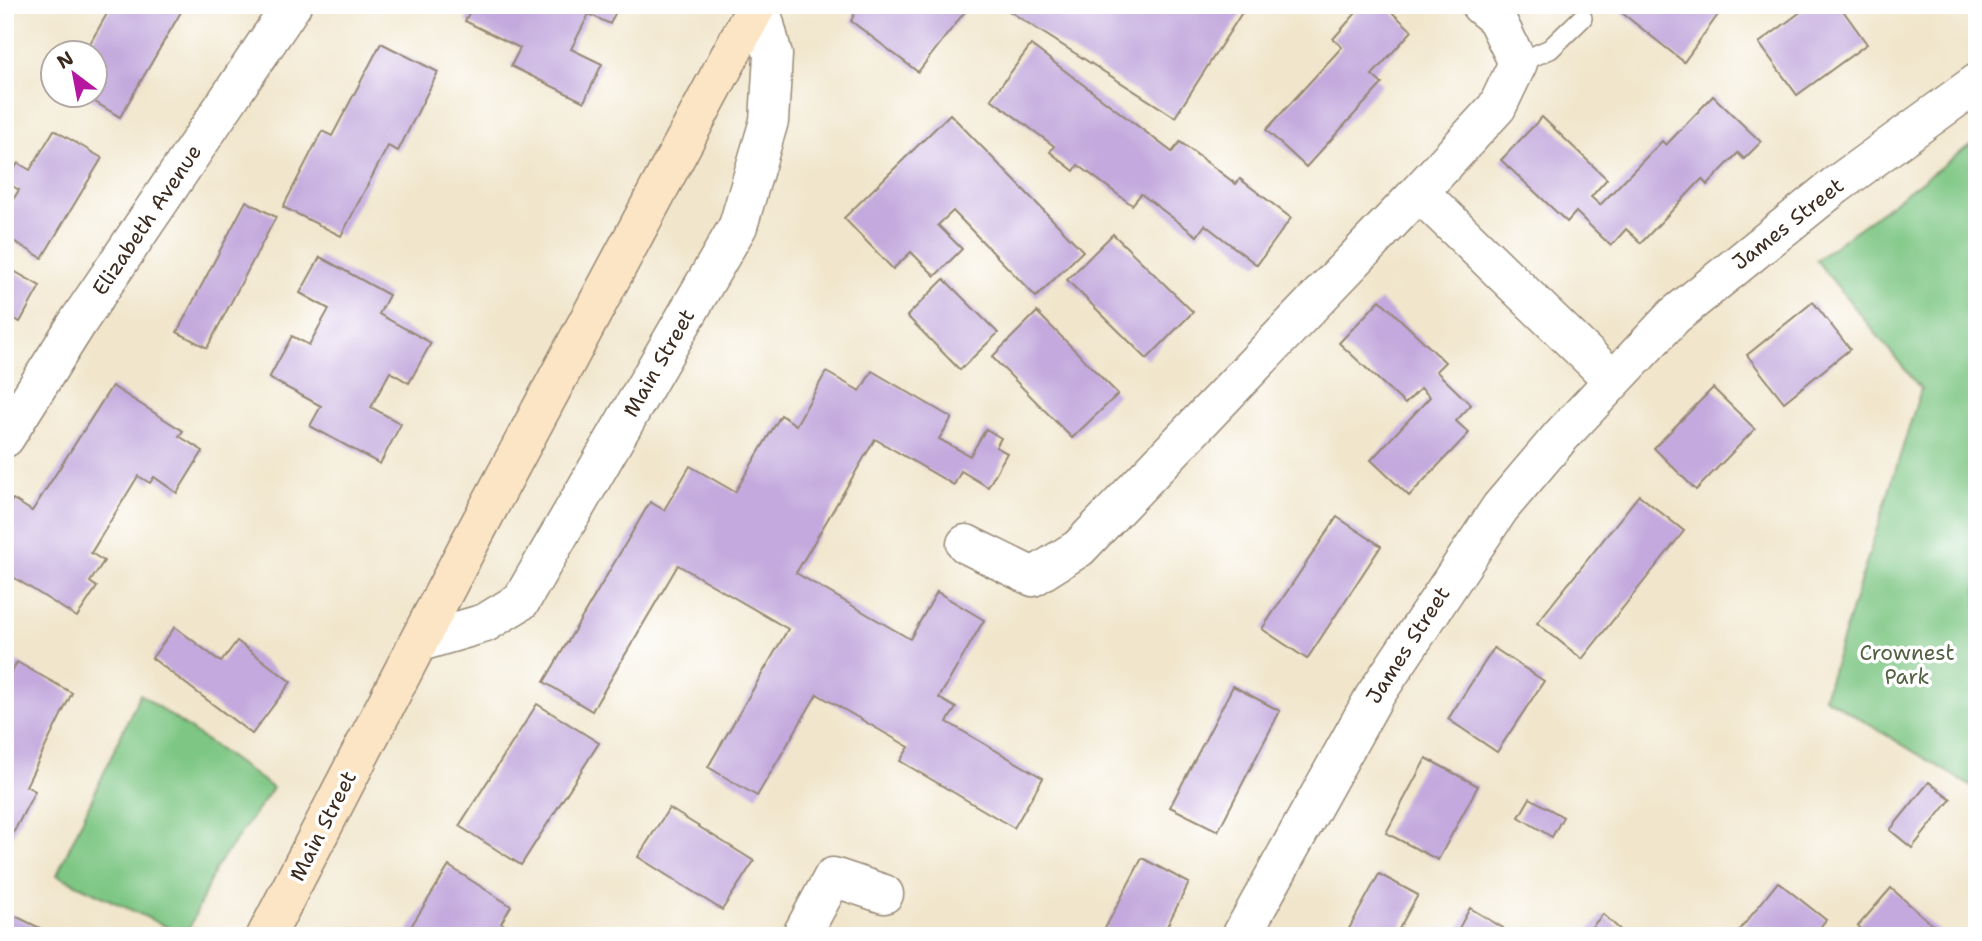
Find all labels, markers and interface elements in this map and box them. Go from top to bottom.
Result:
north arrow [38,38,108,108]
text: N [52,45,78,75]
street label: Elizabeth Avenue [86,139,208,301]
street label: James Street [1726,172,1850,276]
street label: Main Street [617,304,701,422]
street label: James Street [1360,581,1456,709]
park label: Crownest Park [1859,639,1955,691]
street label: Main Street [283,766,363,886]

